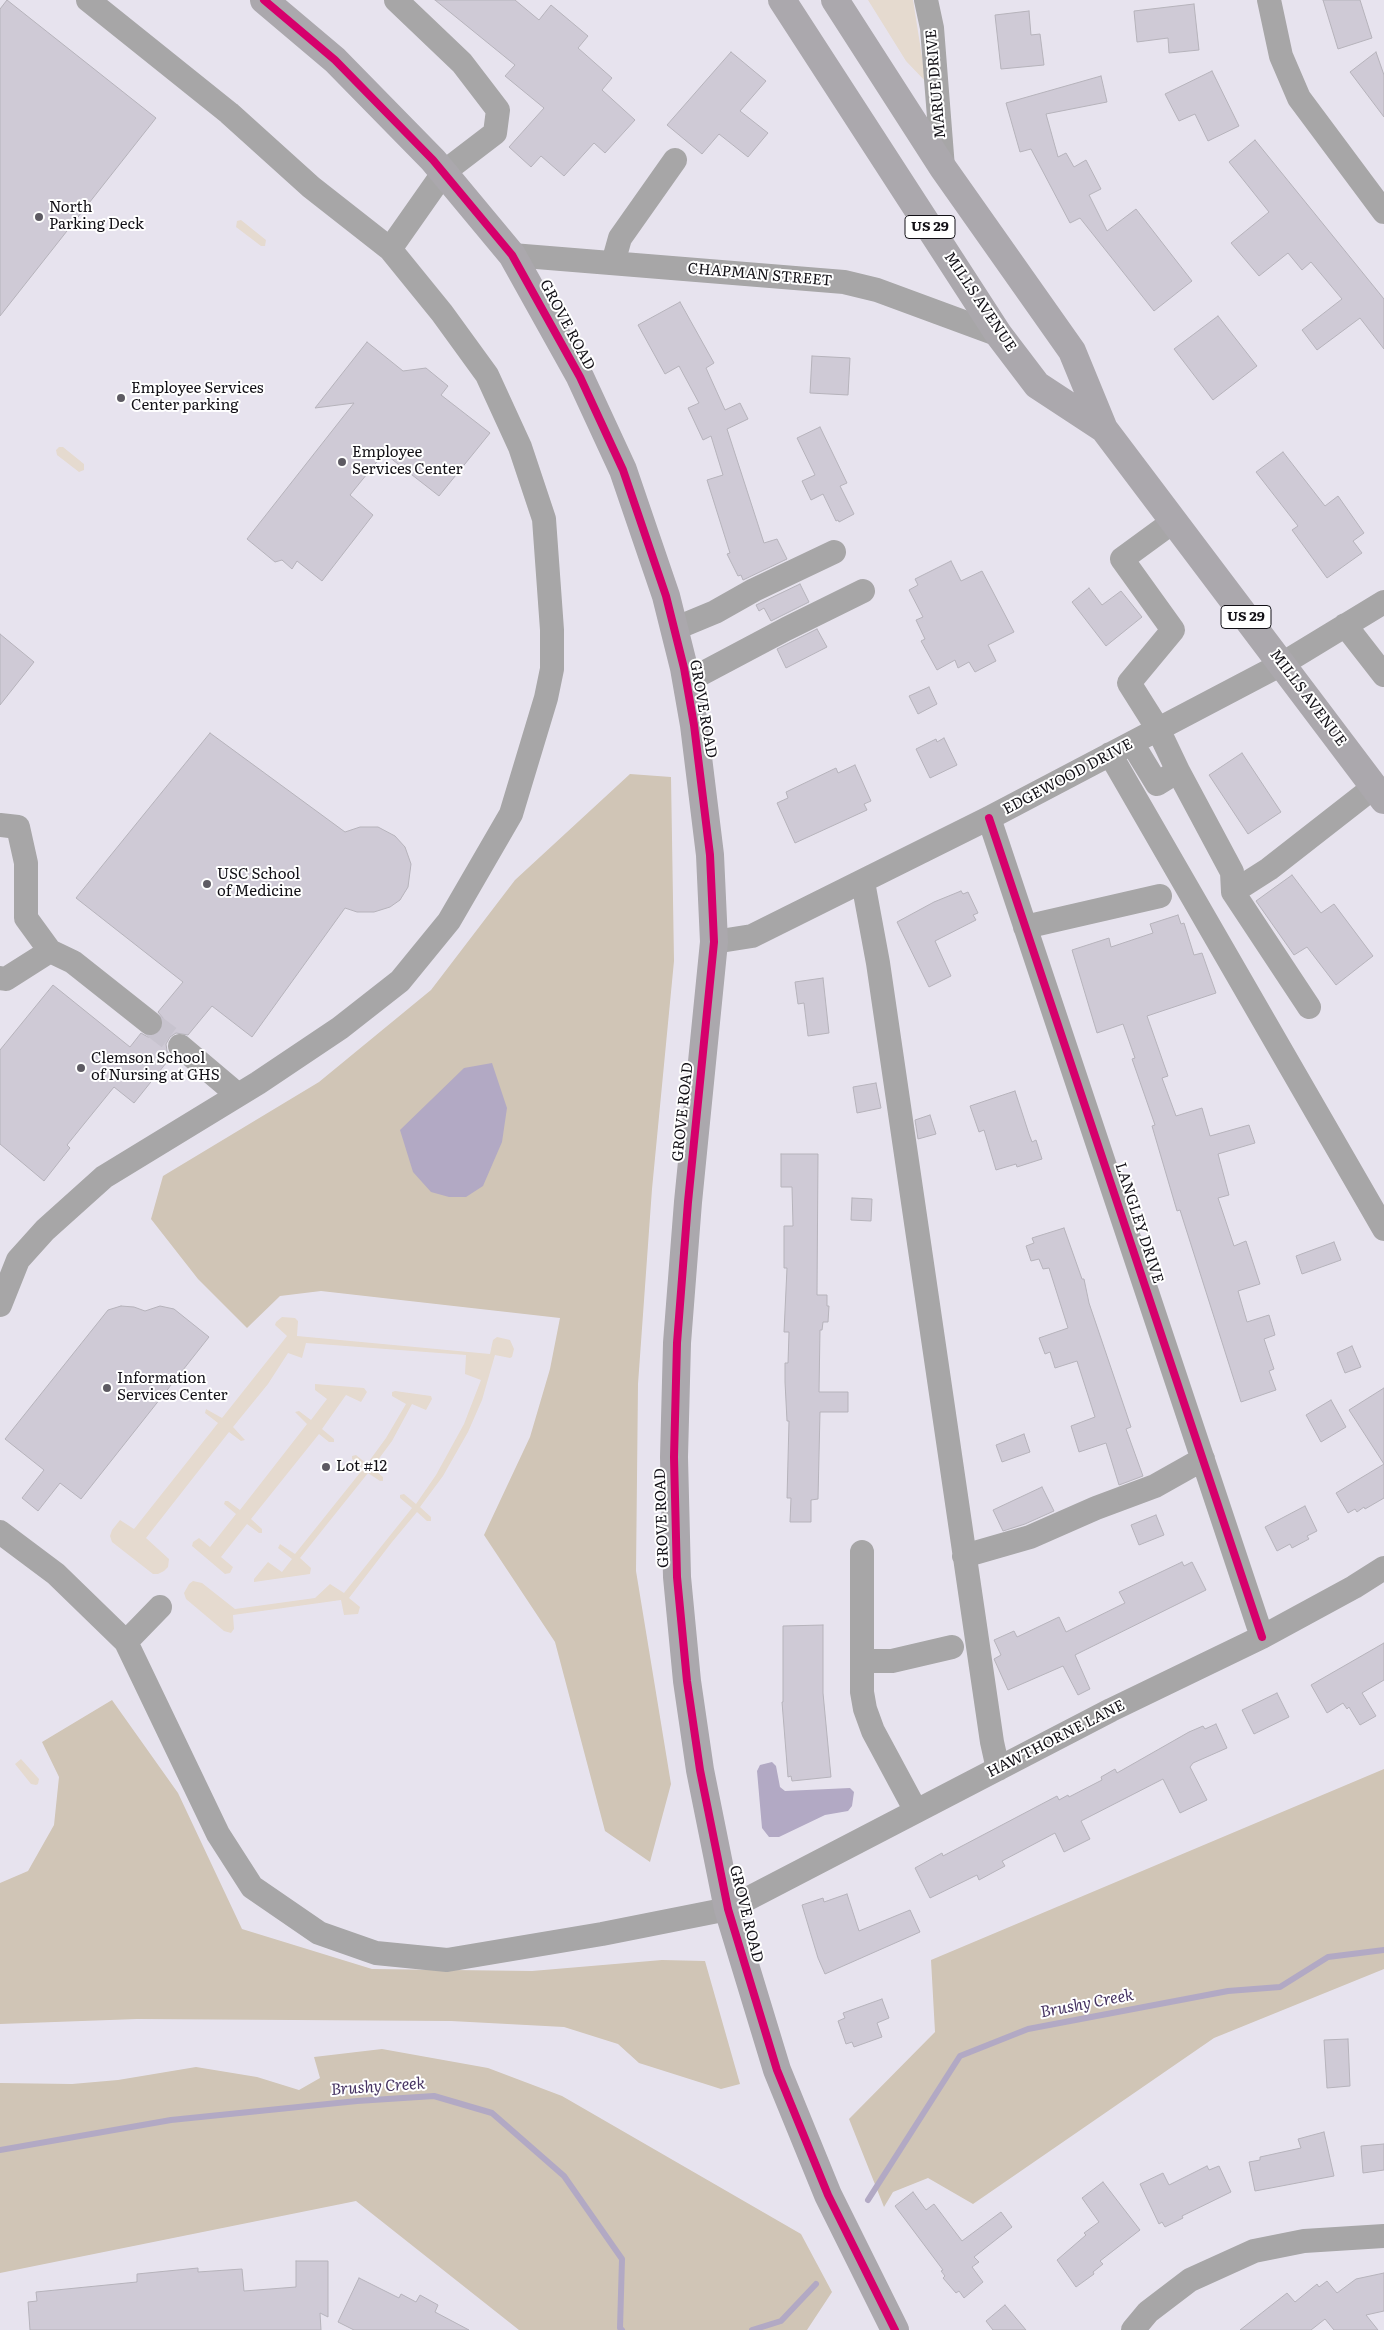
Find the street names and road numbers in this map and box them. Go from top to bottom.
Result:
street label: MARUE DRIVE [922,28,950,140]
road number: US 29 [905,216,955,238]
street label: MILLS AVENUE [940,249,1020,355]
street label: CHAPMAN STREET [687,260,833,290]
street label: GROVE ROAD [536,277,598,373]
road number: US 29 [1221,606,1271,628]
street label: MILLS AVENUE [1266,646,1350,750]
street label: GROVE ROAD [685,658,721,760]
street label: EDGEWOOD DRIVE [1000,735,1136,819]
street label: GROVE ROAD [669,1061,697,1163]
street label: LANGLEY DRIVE [1111,1160,1167,1286]
street label: GROVE ROAD [651,1468,673,1568]
street label: HAWTHORNE LANE [984,1696,1128,1782]
street label: GROVE ROAD [725,1863,767,1965]

